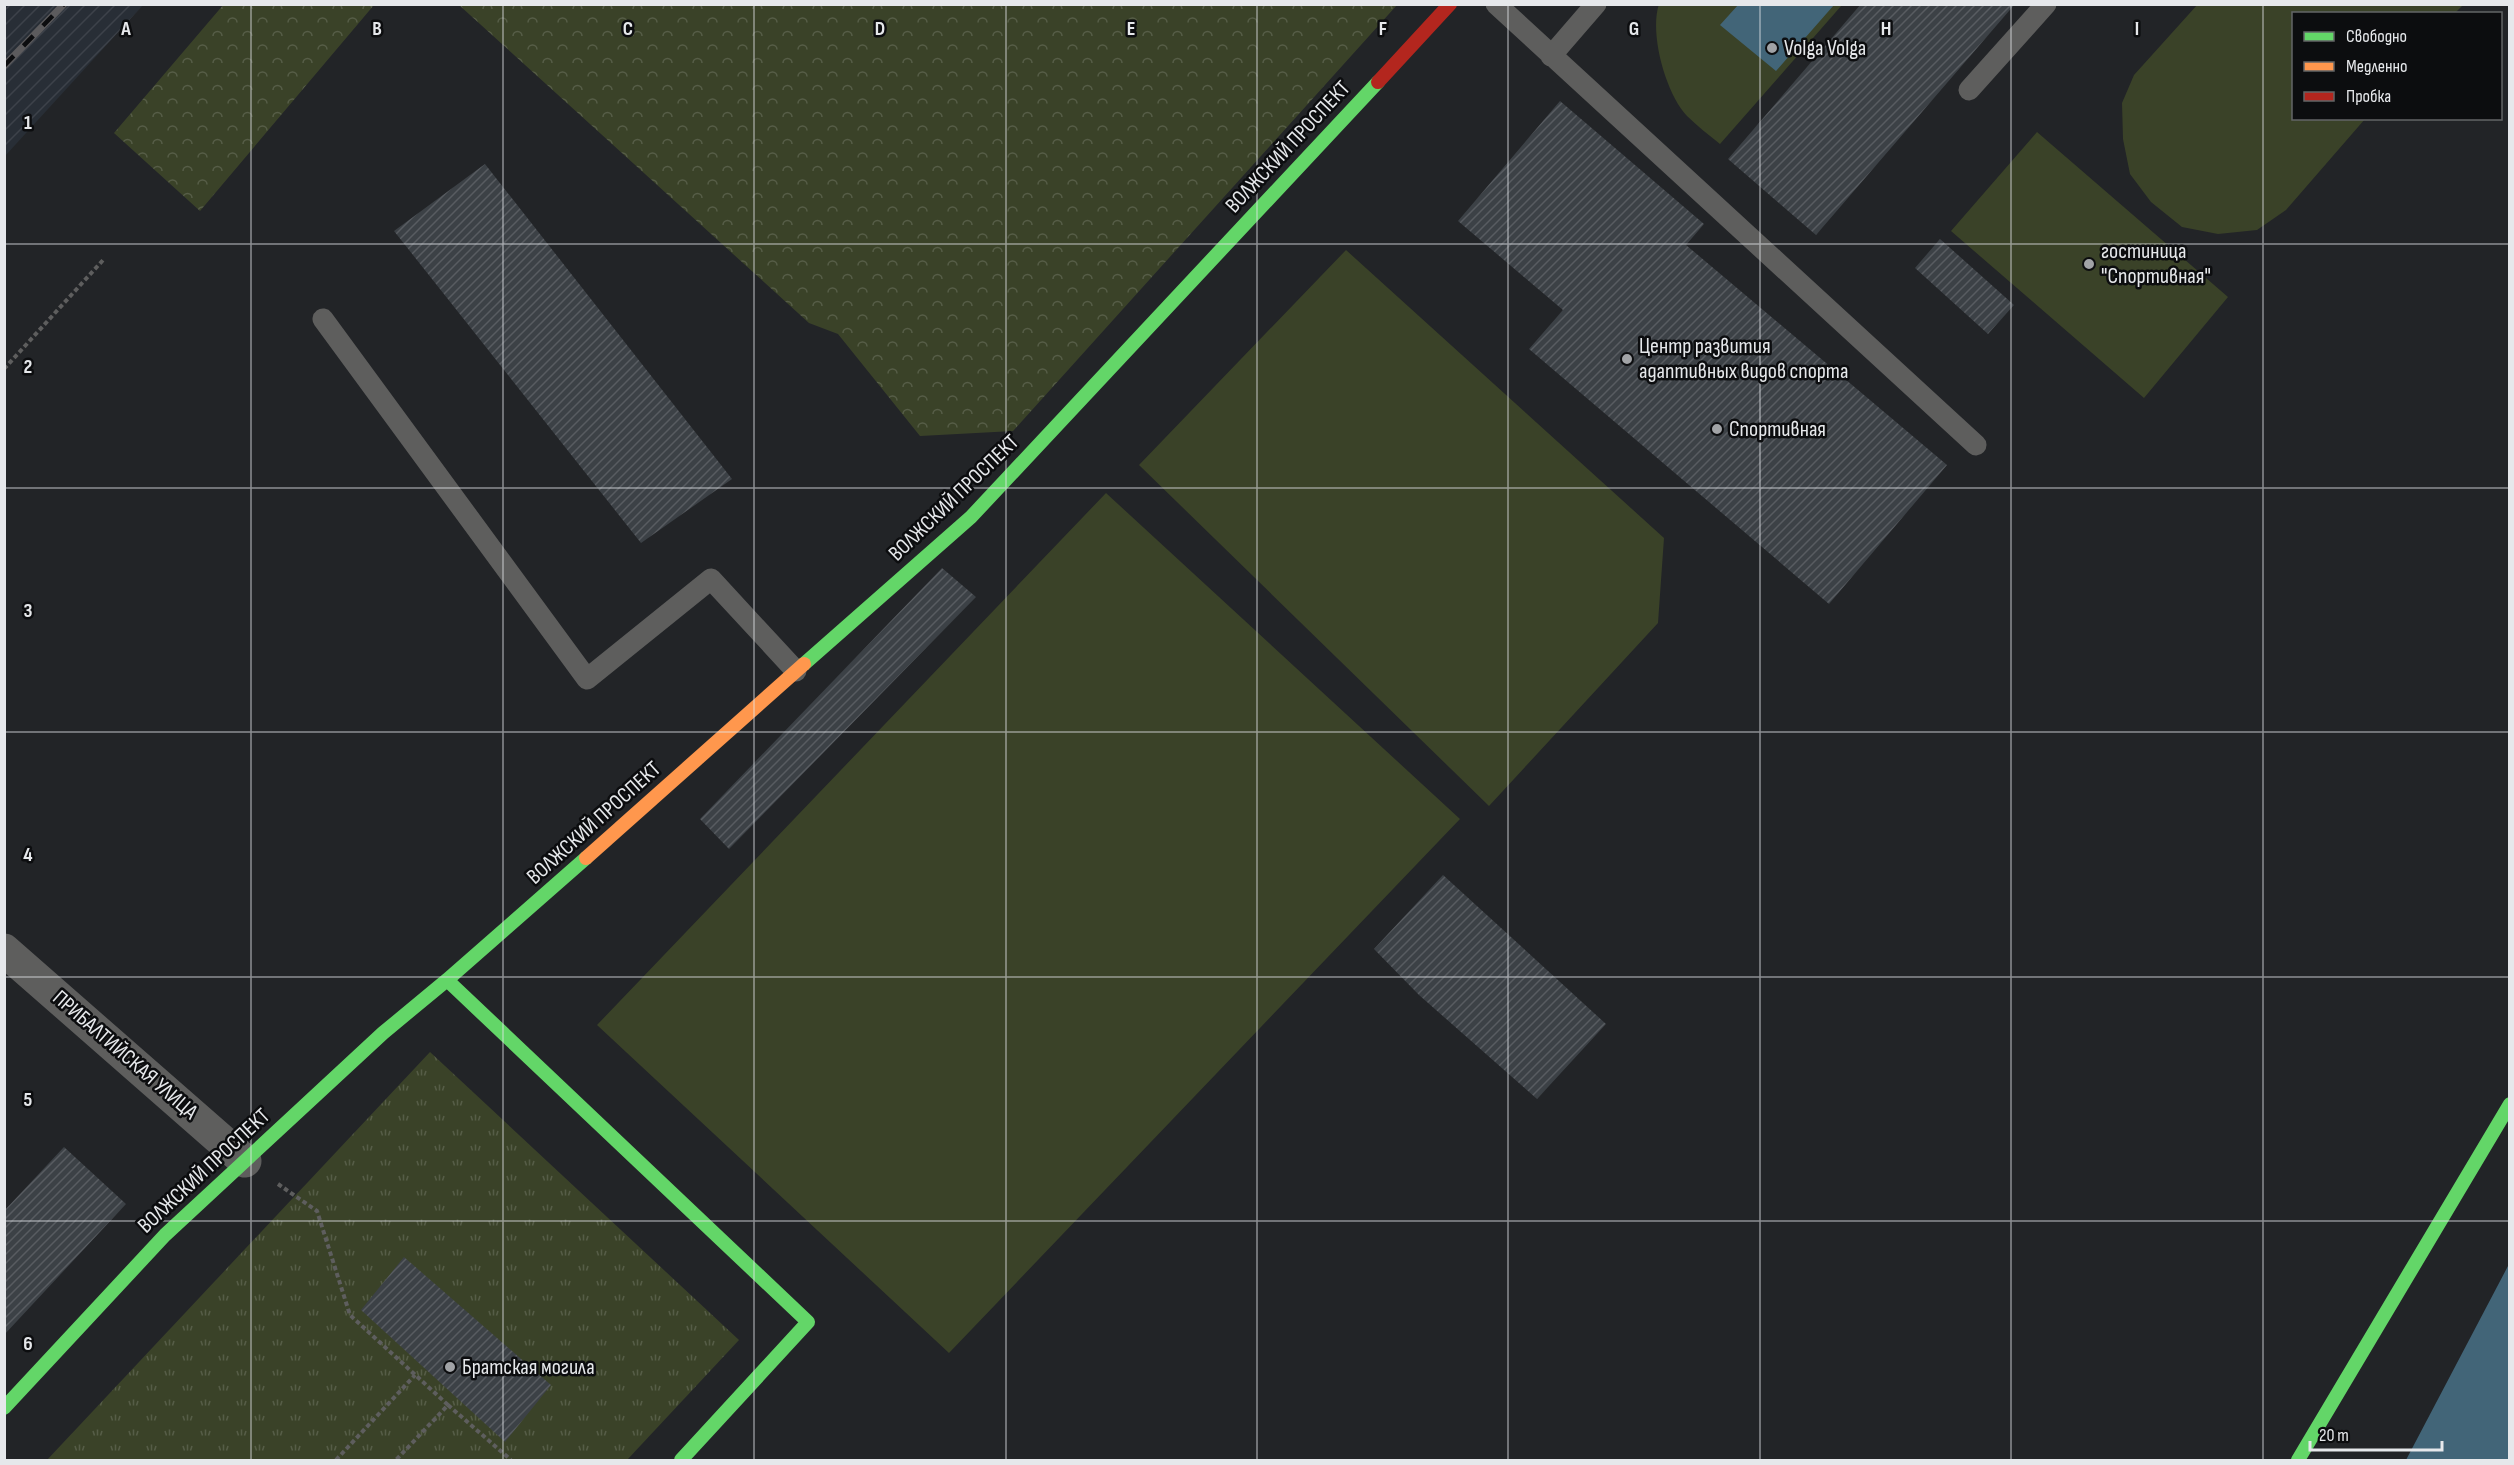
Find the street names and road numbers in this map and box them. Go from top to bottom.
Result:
street label: ВОЛЖСКИЙ ПРОСПЕКТ [1220,75,1356,219]
street label: ВОЛЖСКИЙ ПРОСПЕКТ [883,429,1025,567]
street label: ВОЛЖСКИЙ ПРОСПЕКТ [521,756,667,890]
street label: ПРИБАЛТИЙСКАЯ УЛИЦА [47,985,204,1126]
street label: ВОЛЖСКИЙ ПРОСПЕКТ [132,1103,276,1239]

